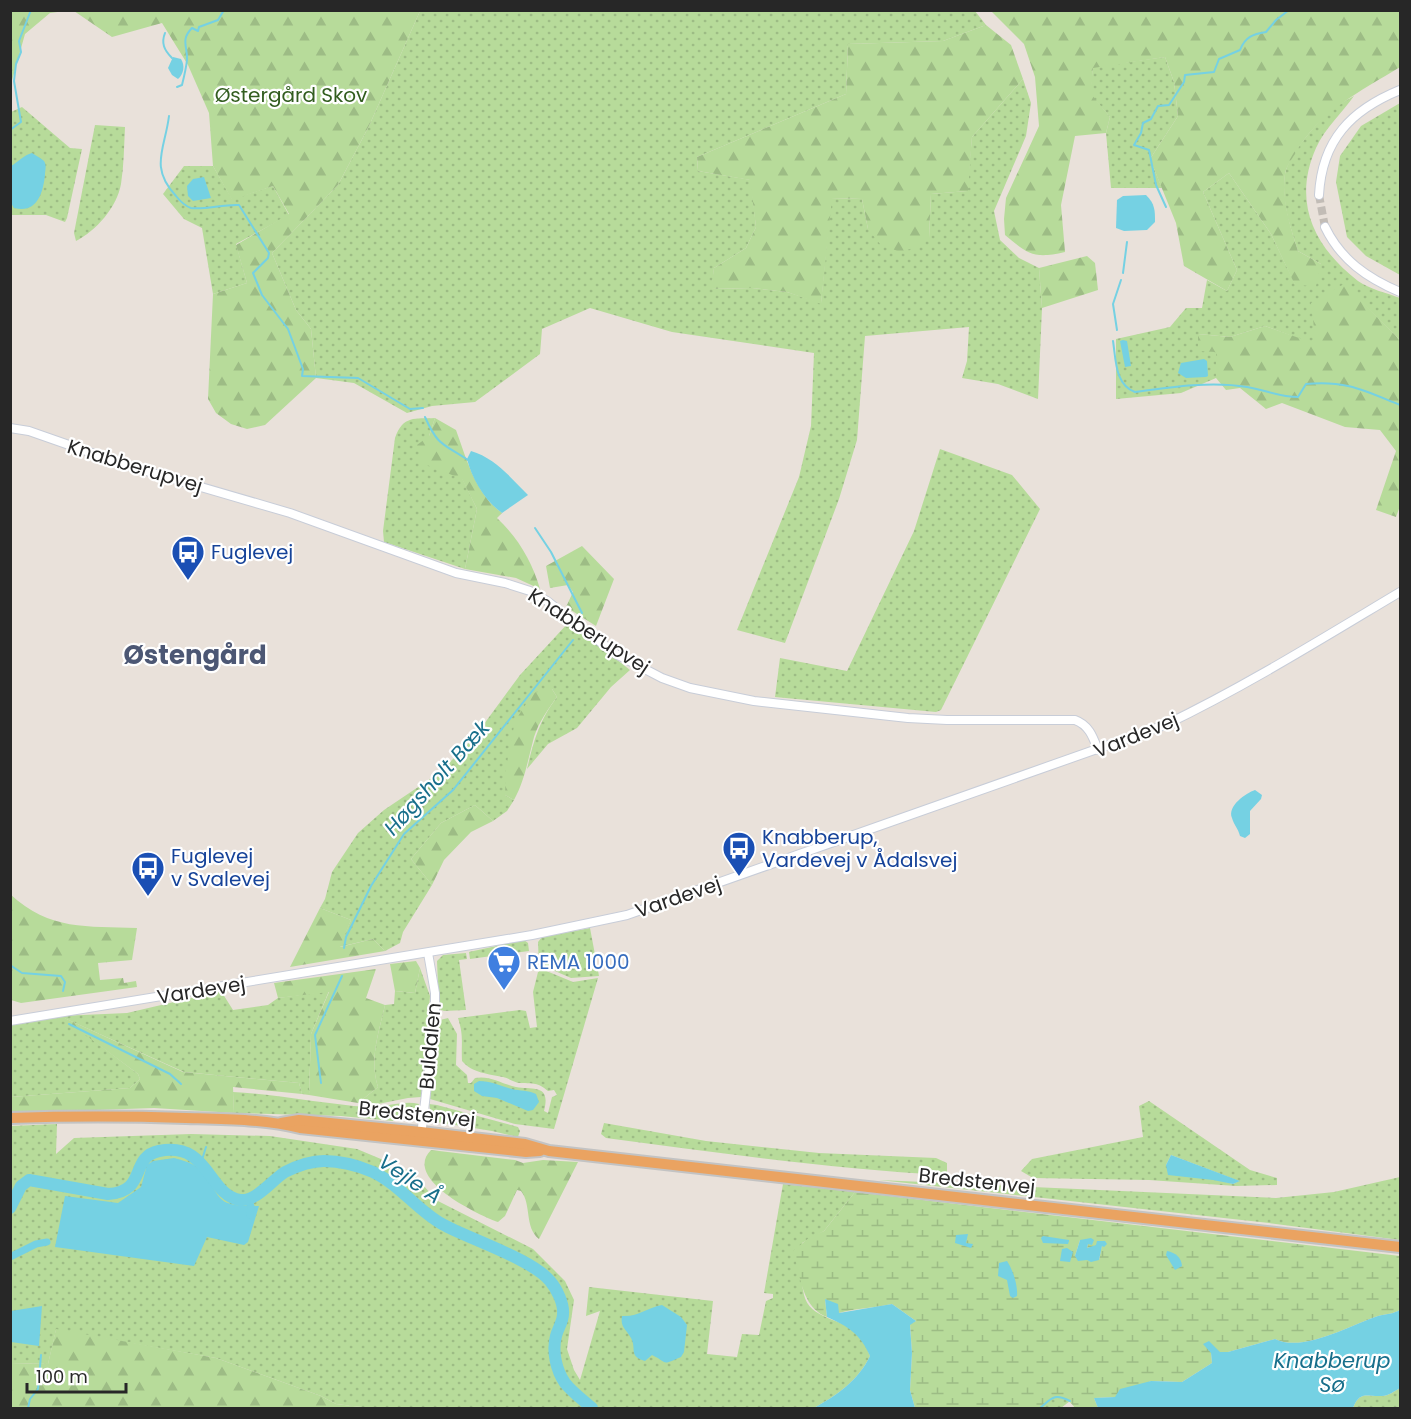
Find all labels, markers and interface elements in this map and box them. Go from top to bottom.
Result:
park label: Østergård Skov [215,81,367,109]
street label: Knabberupvej [64,432,206,500]
bus stop icon: Fuglevej [170,534,206,581]
place label: Fuglevej [211,538,293,566]
street label: Knabberupvej [523,581,655,681]
district label: Østengård [123,637,267,673]
street label: Vardevej [1089,705,1183,765]
water label: Høgsholt Bæk [377,713,497,842]
place label: Knabberup, Vardevej v Ådalsvej [762,823,957,874]
bus stop icon: Knabberup, Vardevej v Ådalsvej [721,830,757,877]
place label: Fuglevej v Svalevej [171,842,270,893]
bus stop icon: Fuglevej v Svalevej [130,850,166,897]
street label: Vardevej [631,869,725,925]
supermarket icon: REMA 1000 [486,944,522,991]
place label: REMA 1000 [527,948,630,976]
street label: Vardevej [155,969,247,1011]
street label: Buldalen [412,1001,448,1091]
street label: Bredstenvej [357,1094,477,1134]
water label: Vejle Å [373,1147,448,1210]
street label: Bredstenvej [917,1161,1037,1201]
water label: Knabberup Sø [1273,1346,1391,1399]
scale bar [27,1356,126,1394]
text: 100 m [36,1364,88,1389]

